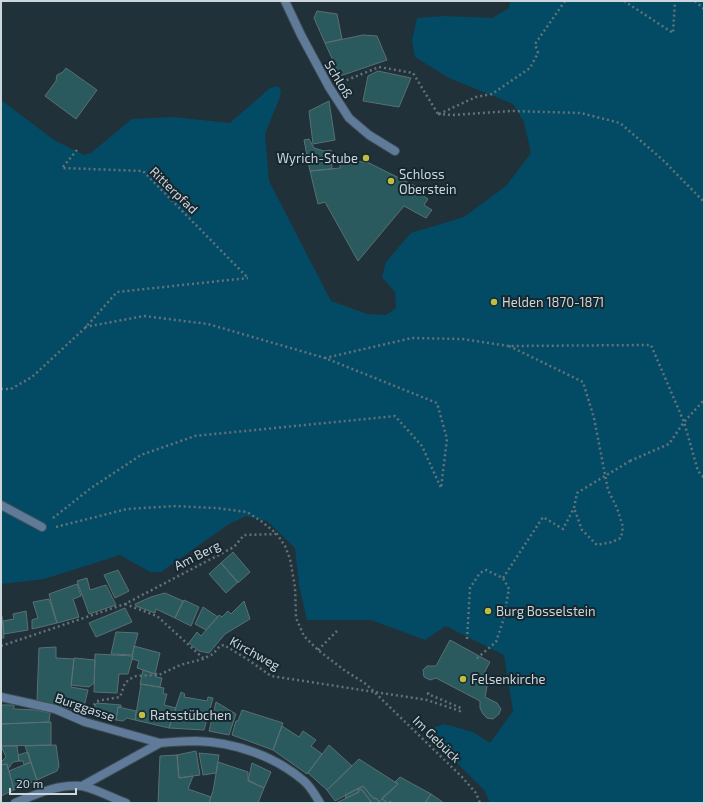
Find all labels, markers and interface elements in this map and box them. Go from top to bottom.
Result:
street label: Schloß [322,57,357,101]
place label: Wyrich-Stube [277,150,358,166]
marker: Wyrich-Stube [361,153,371,163]
street label: Ritterpfad [147,163,201,217]
place label: Schloss Oberstein [399,166,457,197]
marker: Schloss Oberstein [386,176,396,186]
place label: Helden 1870-1871 [502,294,604,310]
marker: Helden 1870-1871 [489,297,499,307]
street label: Am Berg [171,537,223,573]
place label: Burg Bosselstein [496,603,596,619]
marker: Burg Bosselstein [483,606,493,616]
street label: Kirchweg [227,633,283,673]
place label: Felsenkirche [471,671,546,687]
marker: Felsenkirche [458,674,468,684]
street label: Burggasse [53,689,117,725]
place label: Ratsstübchen [150,707,232,723]
marker: Ratsstübchen [137,710,147,720]
street label: Im Gebück [410,712,465,766]
scale bar [10,770,76,796]
text: 20 m [16,776,43,790]

